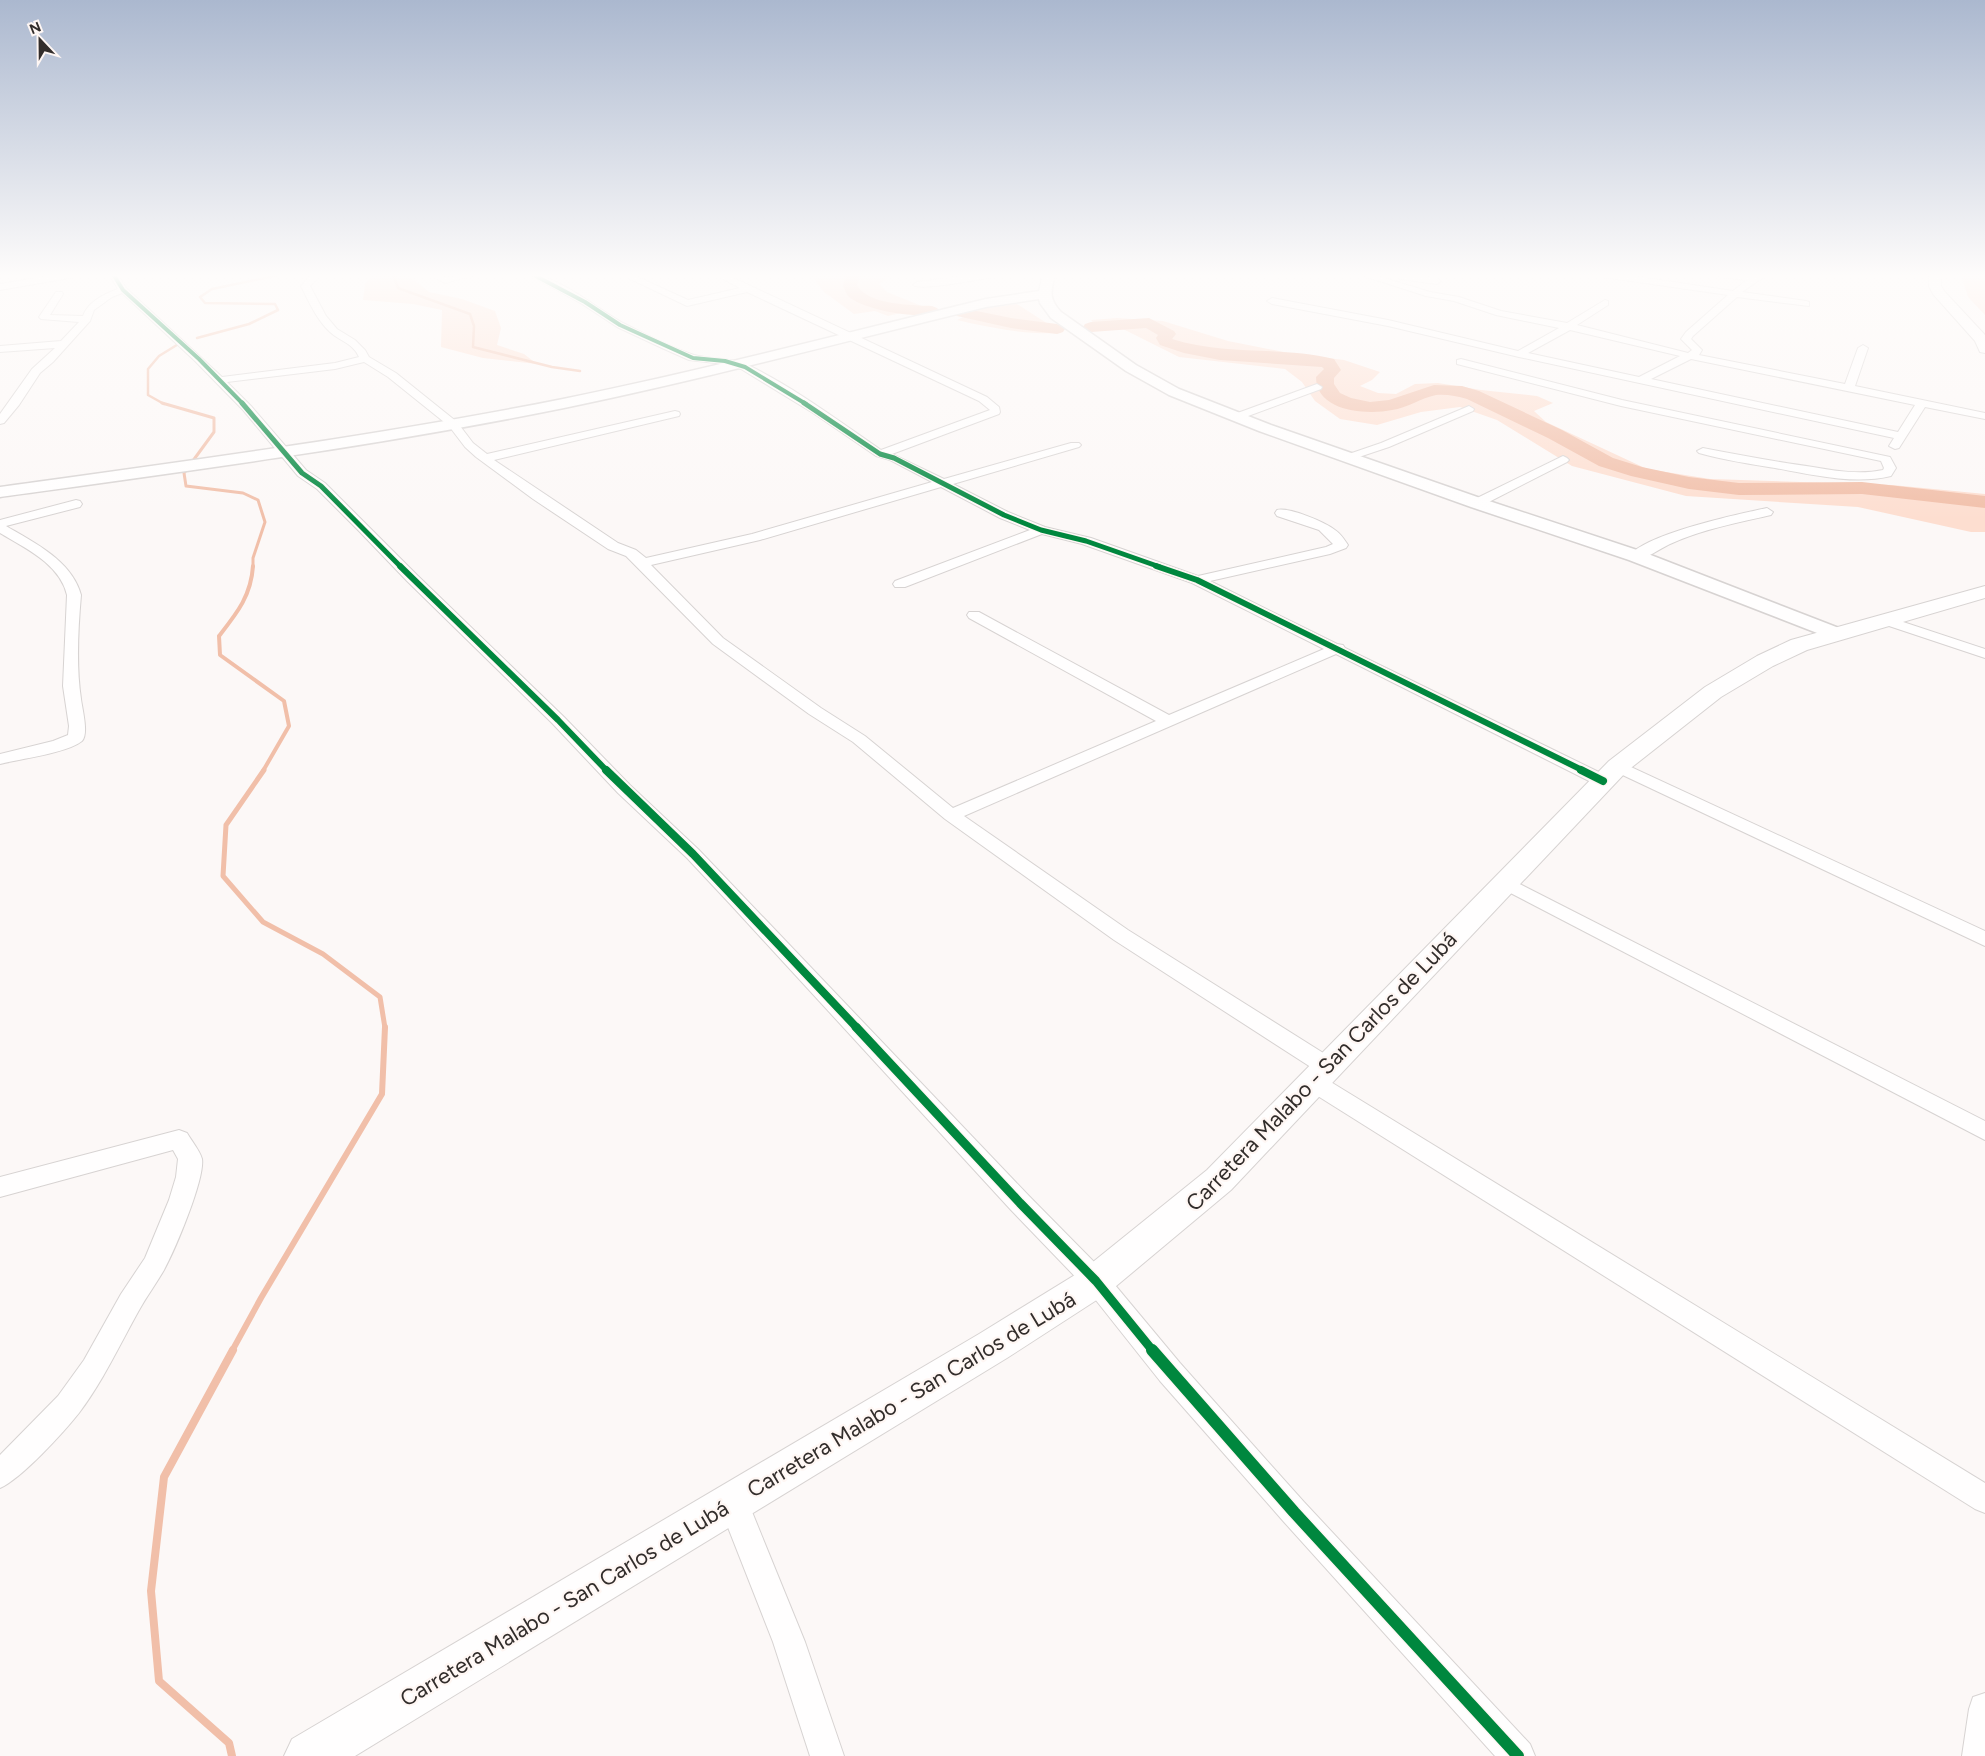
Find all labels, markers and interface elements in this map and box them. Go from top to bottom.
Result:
north arrow [15,15,65,65]
text: N [27,19,44,38]
street label: Carretera Malabo - San Carlos de Lubá [1180,926,1462,1217]
street label: Carretera Malabo - San Carlos de Lubá [742,1285,1080,1503]
street label: Carretera Malabo - San Carlos de Lubá [395,1494,733,1712]

